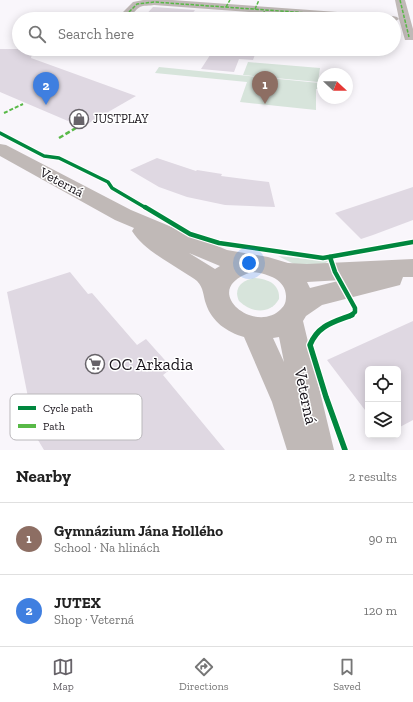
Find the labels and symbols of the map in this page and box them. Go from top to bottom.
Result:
north arrow [317,68,353,104]
pin: 1 [252,71,278,104]
pin: 2 [33,72,59,105]
shop icon: JUSTPLAY [68,108,90,130]
place label: JUSTPLAY [93,112,149,126]
street label: Veterná [36,163,87,201]
your location [239,253,259,273]
supermarket icon: OC Arkadia [84,353,106,375]
place label: OC Arkadia [109,354,193,374]
street label: Veterná [290,365,322,426]
legend [10,394,142,440]
text: Cycle path [43,402,94,415]
text: Path [43,420,66,433]

